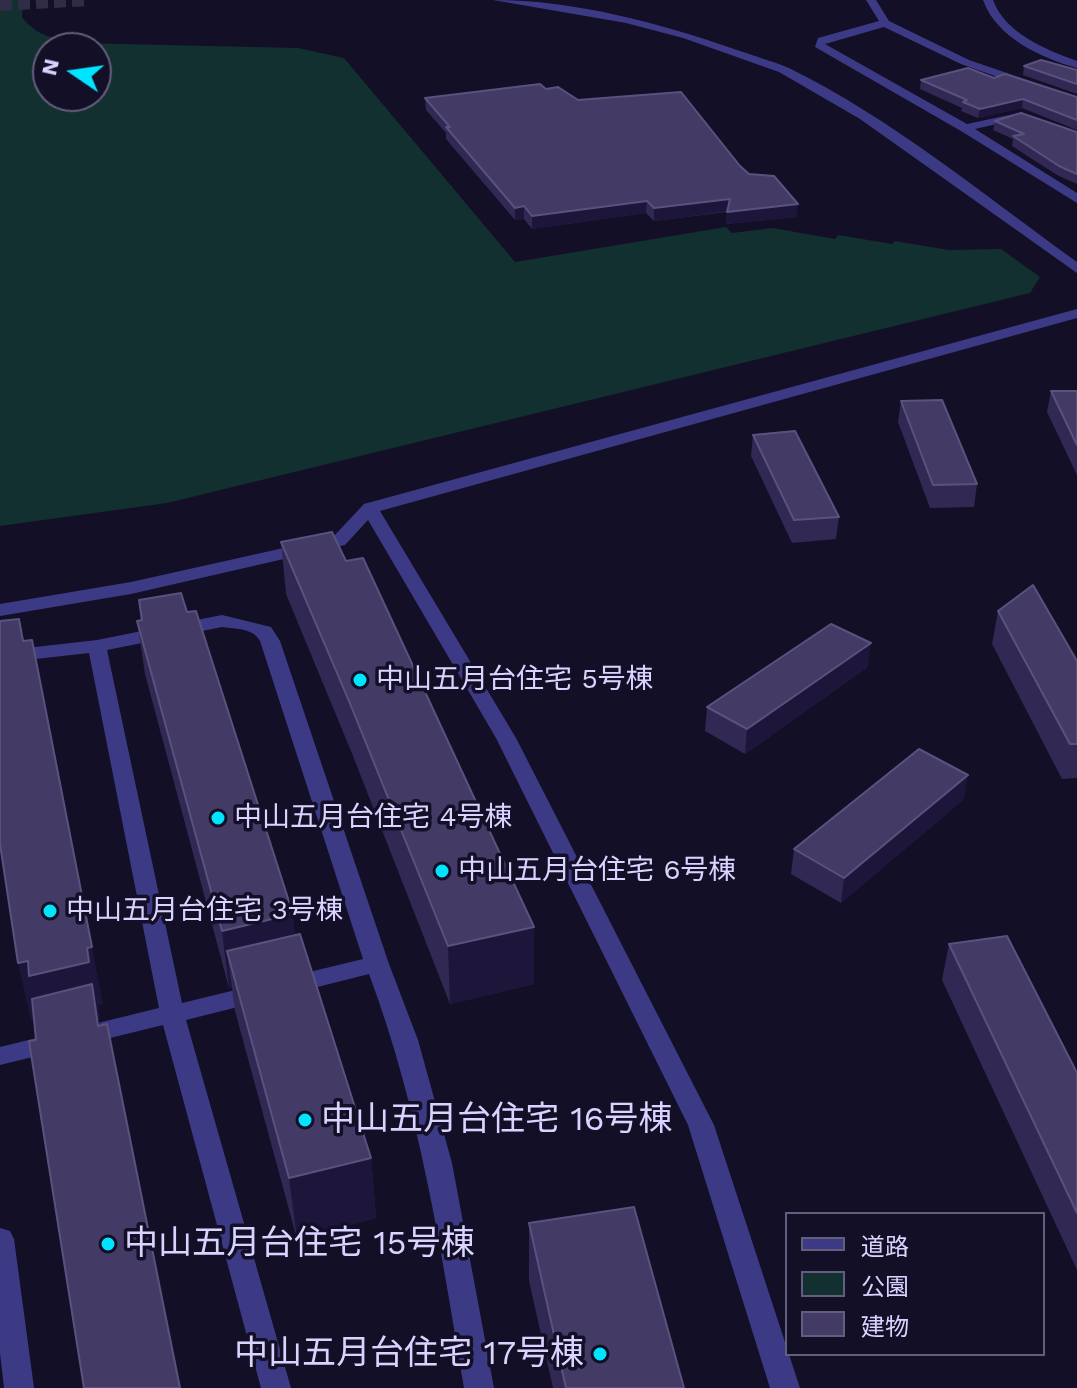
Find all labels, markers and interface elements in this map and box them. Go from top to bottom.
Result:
north arrow [32,32,112,112]
text: N [36,56,64,78]
place label: 中山五月台住宅 5号棟 [376,663,654,697]
marker: 中山五月台住宅 5号棟 [351,671,369,689]
place label: 中山五月台住宅 4号棟 [234,801,513,835]
marker: 中山五月台住宅 4号棟 [209,809,227,827]
place label: 中山五月台住宅 6号棟 [458,854,737,888]
marker: 中山五月台住宅 6号棟 [433,862,451,880]
place label: 中山五月台住宅 3号棟 [66,894,344,928]
marker: 中山五月台住宅 3号棟 [41,902,59,920]
place label: 中山五月台住宅 16号棟 [321,1100,673,1140]
marker: 中山五月台住宅 16号棟 [296,1111,314,1129]
legend [785,1212,1045,1356]
place label: 中山五月台住宅 15号棟 [124,1224,475,1264]
text: 道路 [861,1233,909,1261]
marker: 中山五月台住宅 15号棟 [99,1235,117,1253]
text: 公園 [861,1273,909,1301]
text: 建物 [861,1313,909,1341]
place label: 中山五月台住宅 17号棟 [234,1334,584,1374]
marker: 中山五月台住宅 17号棟 [591,1345,609,1363]

